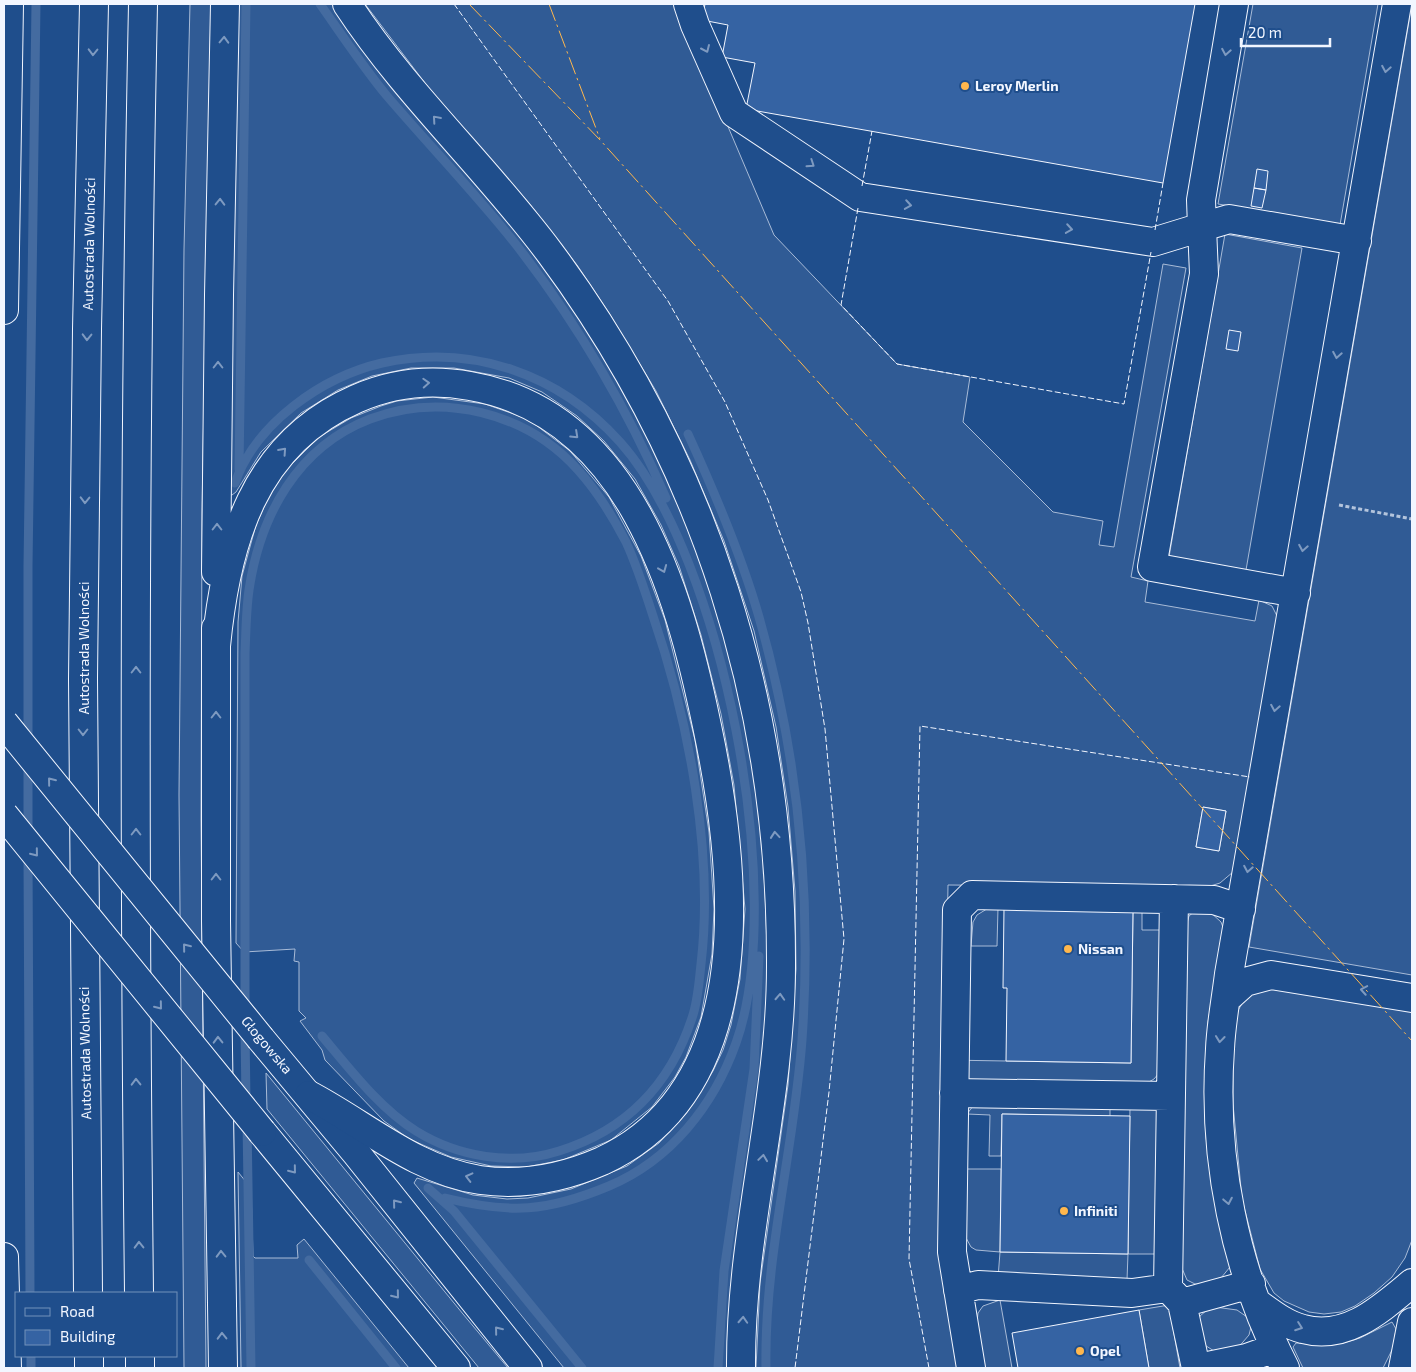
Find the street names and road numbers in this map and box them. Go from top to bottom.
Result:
street label: Autostrada Wolności [79,177,98,311]
street label: Autostrada Wolności [75,581,92,715]
street label: Autostrada Wolności [75,986,94,1120]
street label: Głogowska [238,1012,297,1077]

